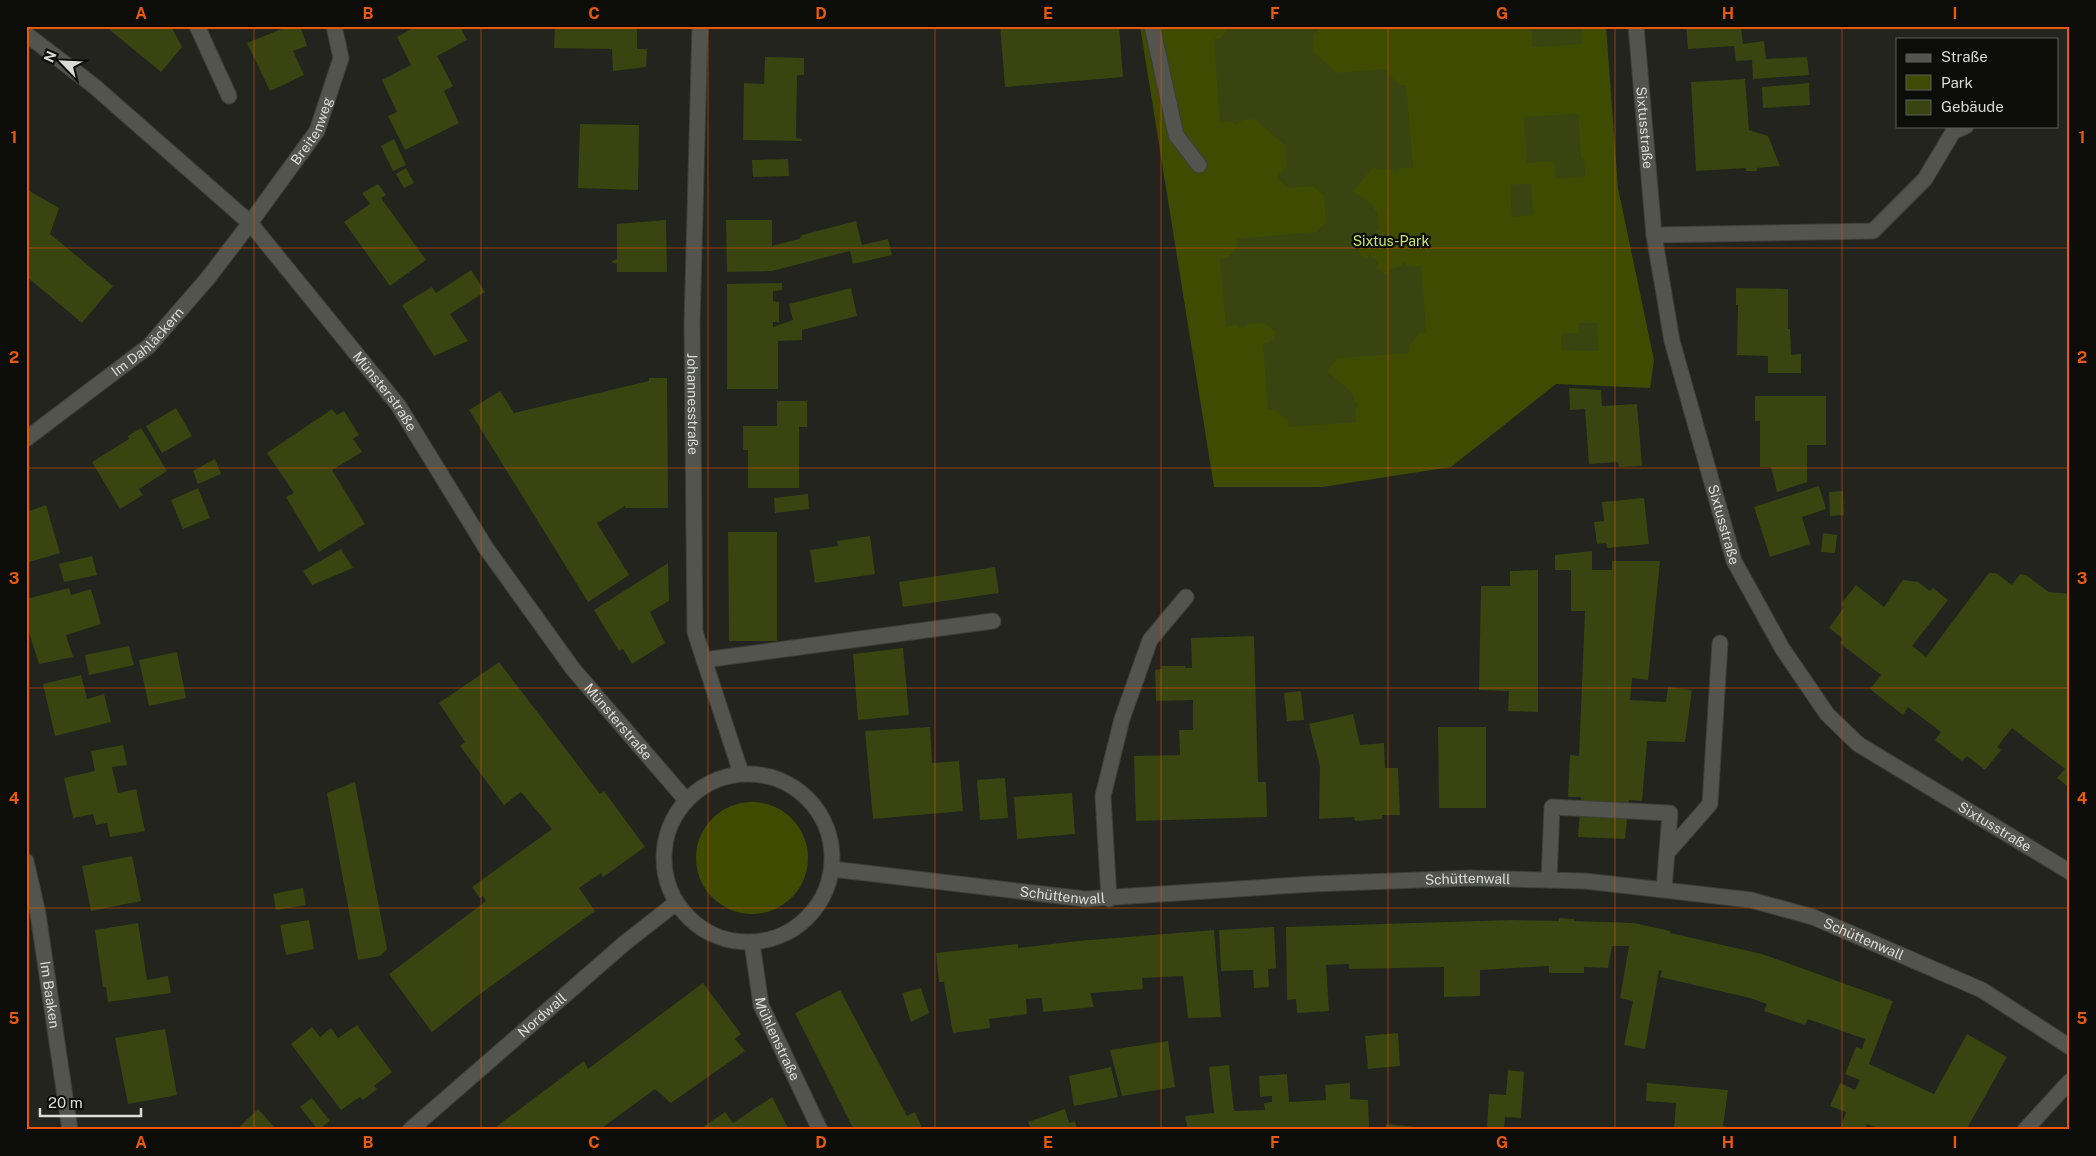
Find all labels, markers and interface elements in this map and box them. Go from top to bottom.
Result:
text: A [135,4,147,23]
text: B [363,4,374,23]
text: C [588,4,600,23]
text: D [815,4,827,23]
text: E [1043,4,1053,23]
text: F [1270,4,1280,23]
text: G [1496,4,1508,23]
text: H [1722,4,1734,23]
text: I [1953,4,1957,23]
north arrow [38,38,88,88]
legend [1896,38,2058,128]
text: N [41,48,60,65]
text: Straße [1941,48,1988,65]
text: Park [1941,74,1973,91]
street label: Sixtusstraße [1633,86,1656,170]
street label: Breitenweg [287,95,336,168]
text: Gebäude [1941,98,2004,115]
text: 1 [11,128,17,147]
text: 1 [2079,128,2085,147]
park label: Sixtus-Park [1353,233,1429,249]
street label: Im Dahläckern [108,304,187,380]
text: 2 [9,348,19,367]
street label: Münsterstraße [350,348,420,434]
text: 2 [2077,348,2087,367]
street label: Johannesstraße [684,353,701,455]
street label: Sixtusstraße [1705,483,1743,567]
text: 3 [9,569,19,588]
text: 3 [2077,569,2087,588]
street label: Münsterstraße [581,680,656,763]
text: 4 [9,789,20,808]
text: 4 [2077,789,2088,808]
street label: Sixtusstraße [1955,798,2034,855]
street label: Schüttenwall [1424,870,1511,888]
street label: Schüttenwall [1019,883,1106,907]
street label: Schüttenwall [1821,915,1906,963]
street label: Im Baaken [37,960,63,1030]
street label: Nordwall [515,990,569,1040]
street label: Mühlenstraße [752,996,803,1083]
text: 5 [9,1009,20,1028]
text: 5 [2077,1009,2088,1028]
scale bar [40,1086,141,1118]
text: 20 m [48,1094,83,1111]
text: A [135,1133,147,1152]
text: B [363,1133,374,1152]
text: C [588,1133,600,1152]
text: D [815,1133,827,1152]
text: E [1043,1133,1053,1152]
text: F [1270,1133,1280,1152]
text: G [1496,1133,1508,1152]
text: H [1722,1133,1734,1152]
text: I [1953,1133,1957,1152]

